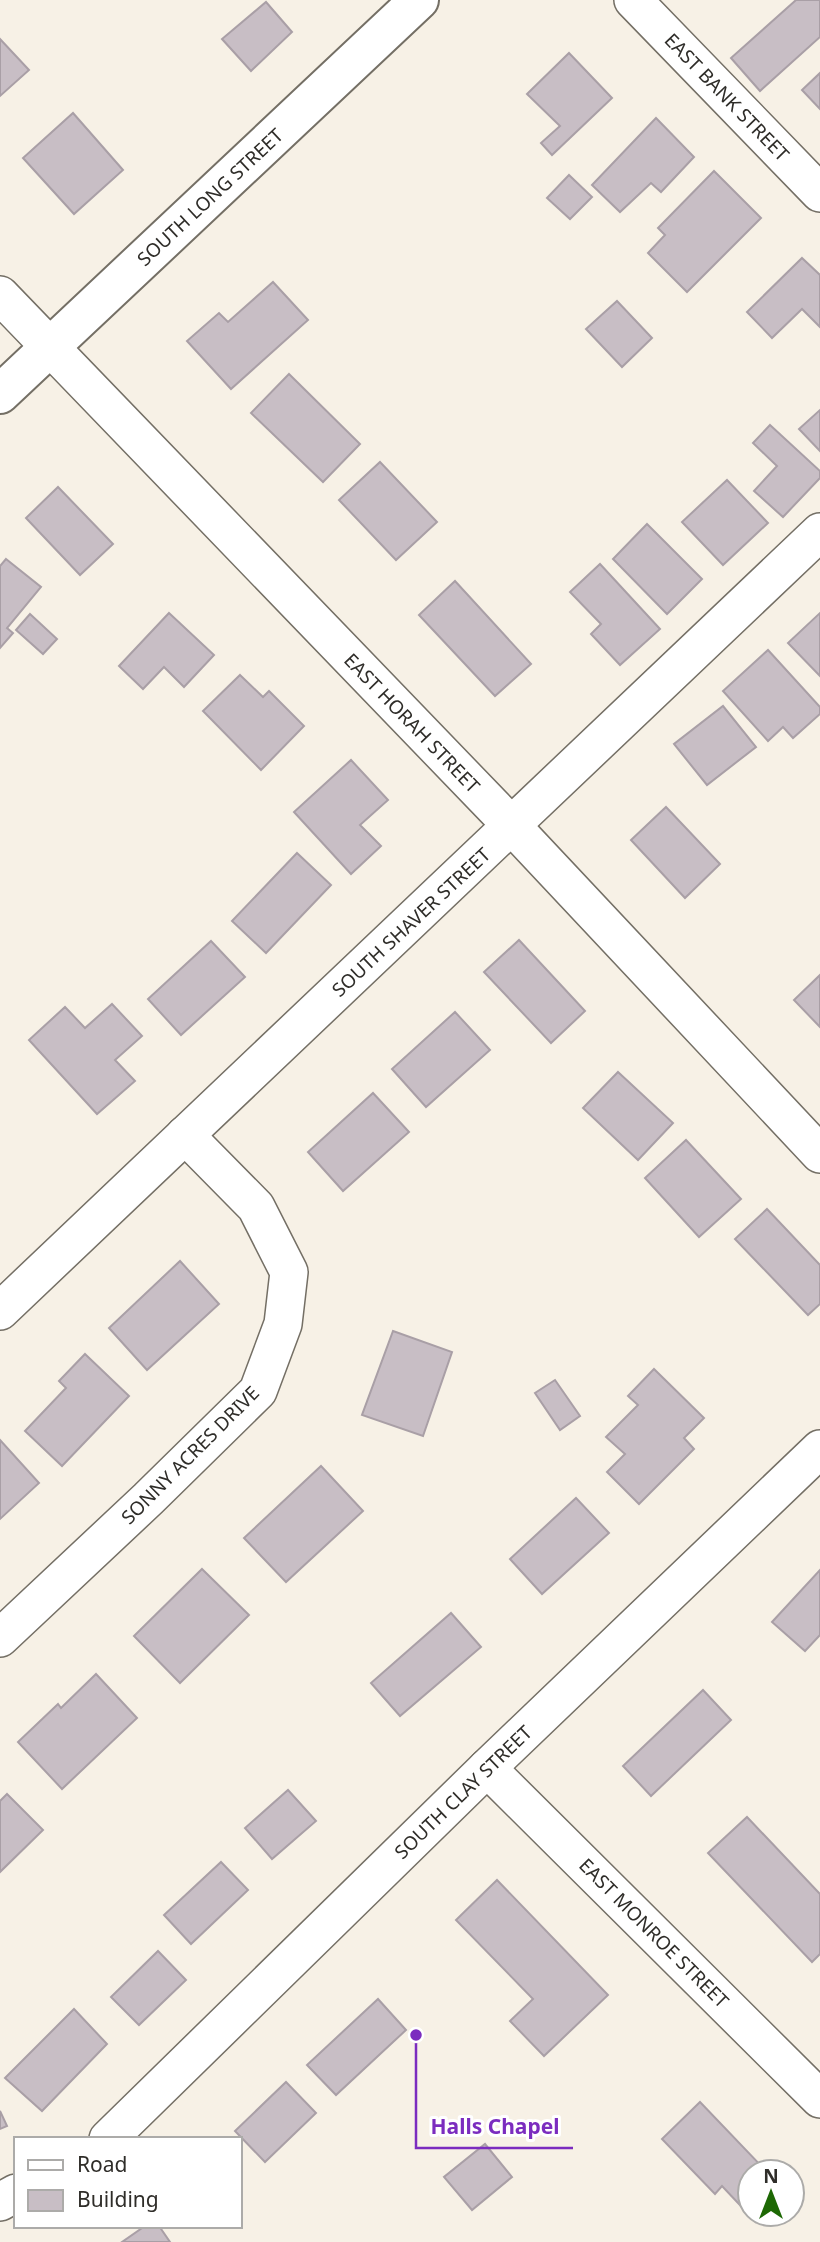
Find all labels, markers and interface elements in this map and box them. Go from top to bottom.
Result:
street label: EAST BANK STREET [659,27,795,167]
street label: SOUTH LONG STREET [131,122,289,272]
street label: EAST HORAH STREET [338,647,486,799]
street label: SOUTH SHAVER STREET [326,841,496,1002]
street label: SONNY ACRES DRIVE [115,1380,265,1530]
street label: SOUTH CLAY STREET [389,1719,538,1865]
street label: EAST MONROE STREET [573,1852,735,2014]
callout: Halls Chapel [416,2106,573,2148]
text: Halls Chapel [431,2112,559,2140]
legend [14,2137,242,2228]
text: Road [77,2150,127,2178]
north arrow [736,2158,806,2228]
text: N [763,2163,779,2189]
text: Building [77,2185,159,2213]

